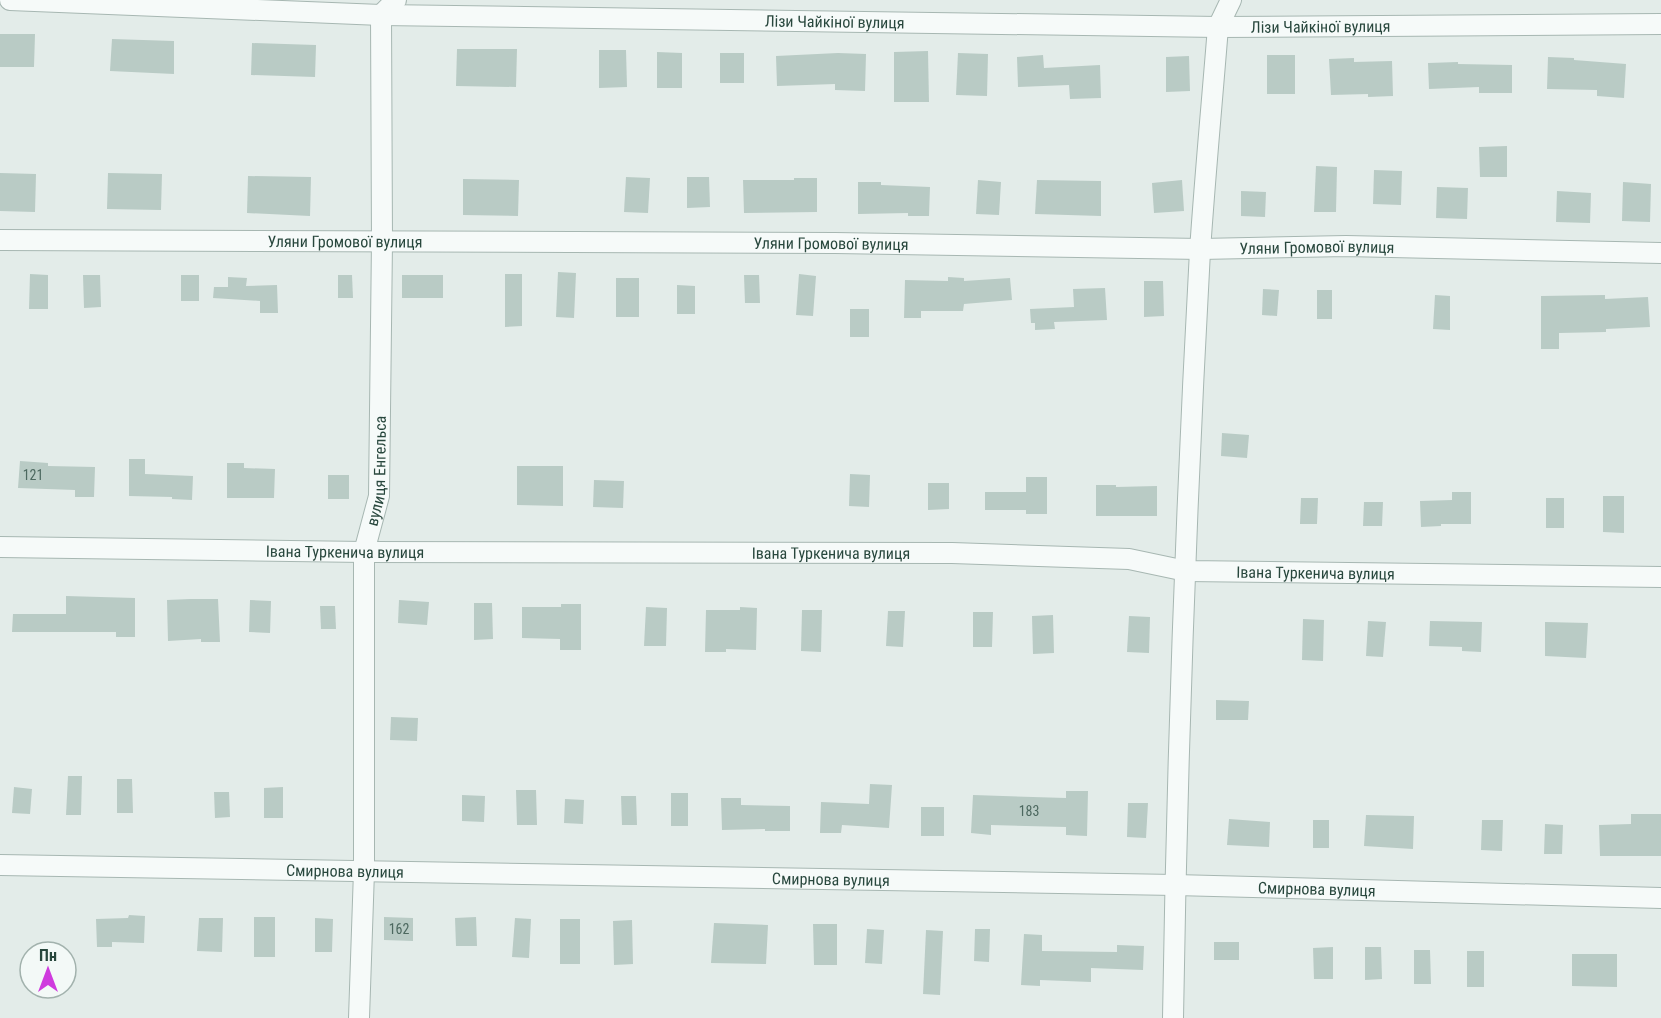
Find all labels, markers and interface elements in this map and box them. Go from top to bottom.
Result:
street label: Лізи Чайкіної вулиця [765,11,905,32]
street label: Лізи Чайкіної вулиця [1251,16,1391,36]
street label: Уляни Громової вулиця [267,231,423,251]
street label: Уляни Громової вулиця [753,233,909,254]
street label: Уляни Громової вулиця [1239,236,1395,258]
street label: вулиця Енгельса [362,416,389,528]
house number: 121 [23,467,43,483]
street label: Івана Туркенича вулиця [266,541,424,562]
street label: Івана Туркенича вулиця [752,543,910,562]
street label: Івана Туркенича вулиця [1236,562,1395,583]
house number: 183 [1019,803,1039,819]
street label: Смирнова вулиця [286,860,404,881]
street label: Смирнова вулиця [772,869,890,890]
street label: Смирнова вулиця [1258,878,1376,900]
house number: 162 [389,921,409,937]
north arrow [18,940,78,1000]
text: Пн [39,946,57,965]

